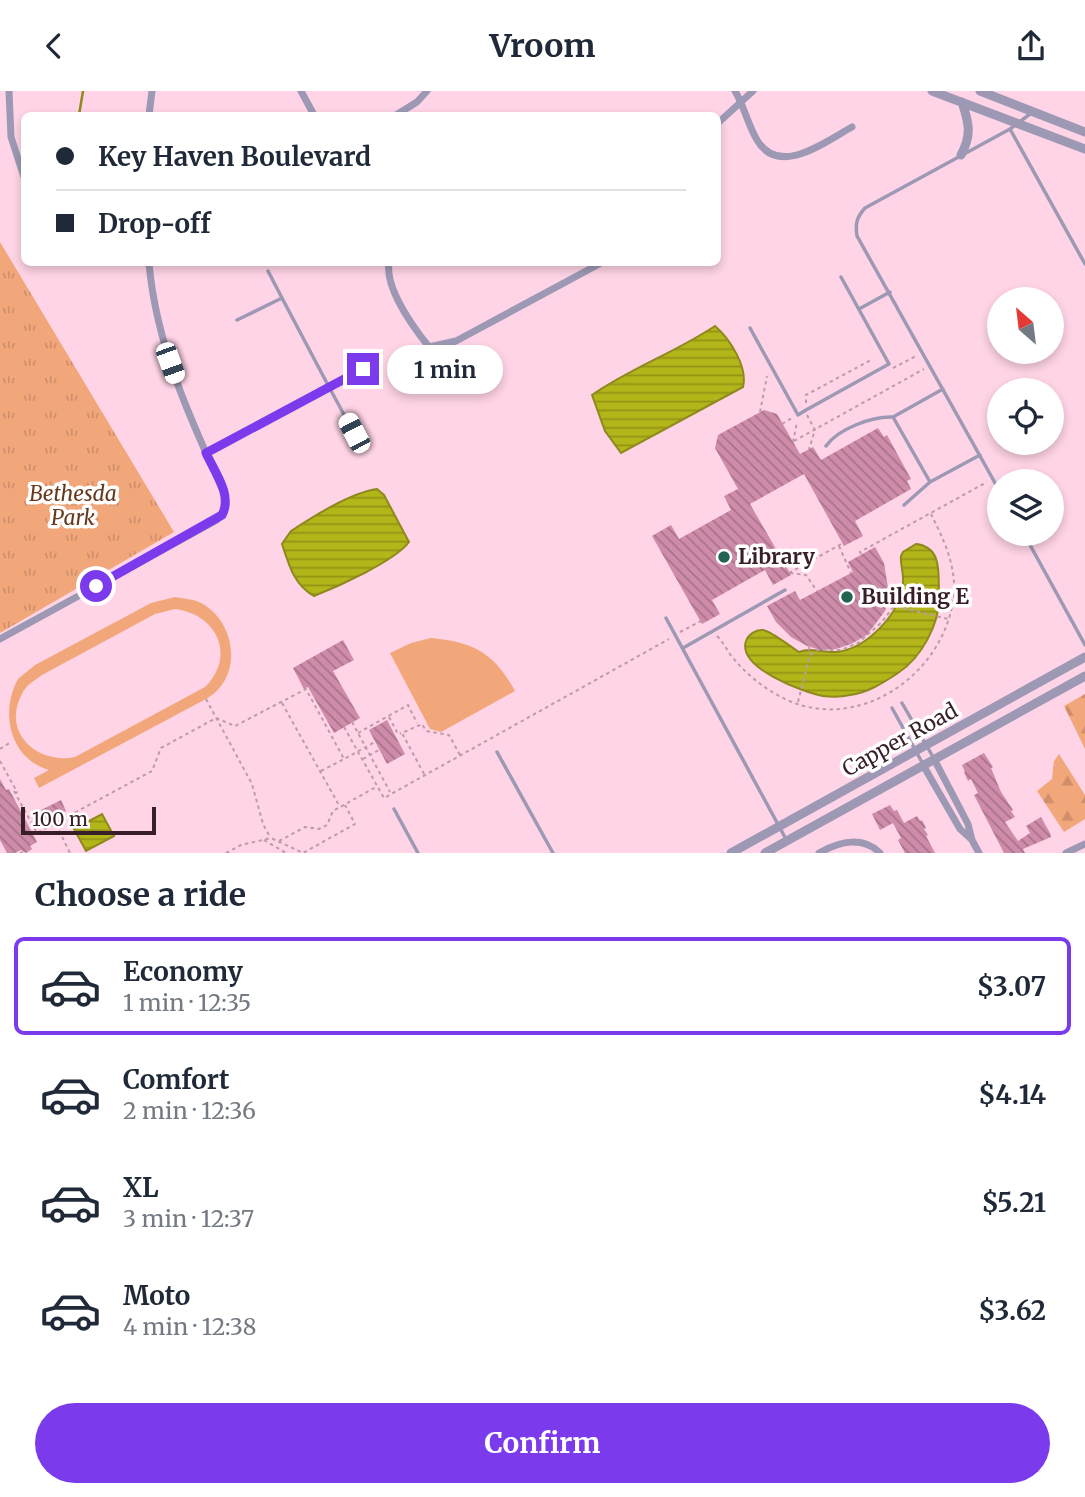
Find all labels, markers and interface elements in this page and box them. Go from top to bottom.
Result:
text: Vroom [489,26,596,66]
icon: back [35,27,73,65]
icon: share [1012,27,1050,65]
text: Key Haven Boulevard [98,140,371,173]
text: Drop-off [98,207,211,240]
north arrow [987,287,1064,364]
map controls [987,287,1064,546]
car [153,340,188,386]
callout: 1 min [388,345,503,393]
route end [347,353,379,385]
text: 1 min [414,355,476,384]
button: locate [987,378,1064,455]
car [335,410,374,456]
button: layers [987,469,1064,546]
park label: Bethesda Park [29,480,117,531]
place label: Library [738,543,816,570]
marker: Library [716,549,732,565]
route start [80,570,112,602]
place label: Building E [861,583,969,610]
marker: Building E [839,589,855,605]
street label: Capper Road [837,697,962,782]
scale bar [21,804,156,836]
text: 100 m [32,807,88,831]
text: Choose a ride [35,875,246,915]
icon: car [39,955,102,1018]
text: Economy [123,955,243,988]
text: $3.07 [977,970,1046,1003]
text: 1 min · 12:35 [123,988,251,1017]
icon: car [39,1063,102,1126]
text: Comfort [123,1063,229,1096]
text: $4.14 [978,1078,1046,1111]
text: 2 min · 12:36 [123,1096,256,1125]
icon: car [39,1171,102,1234]
text: XL [123,1171,159,1204]
text: $5.21 [982,1186,1046,1219]
text: 3 min · 12:37 [123,1204,254,1233]
icon: car [39,1279,102,1342]
text: Moto [123,1279,190,1312]
text: $3.62 [978,1294,1046,1327]
text: 4 min · 12:38 [123,1312,256,1341]
button: Confirm [35,1403,1050,1483]

